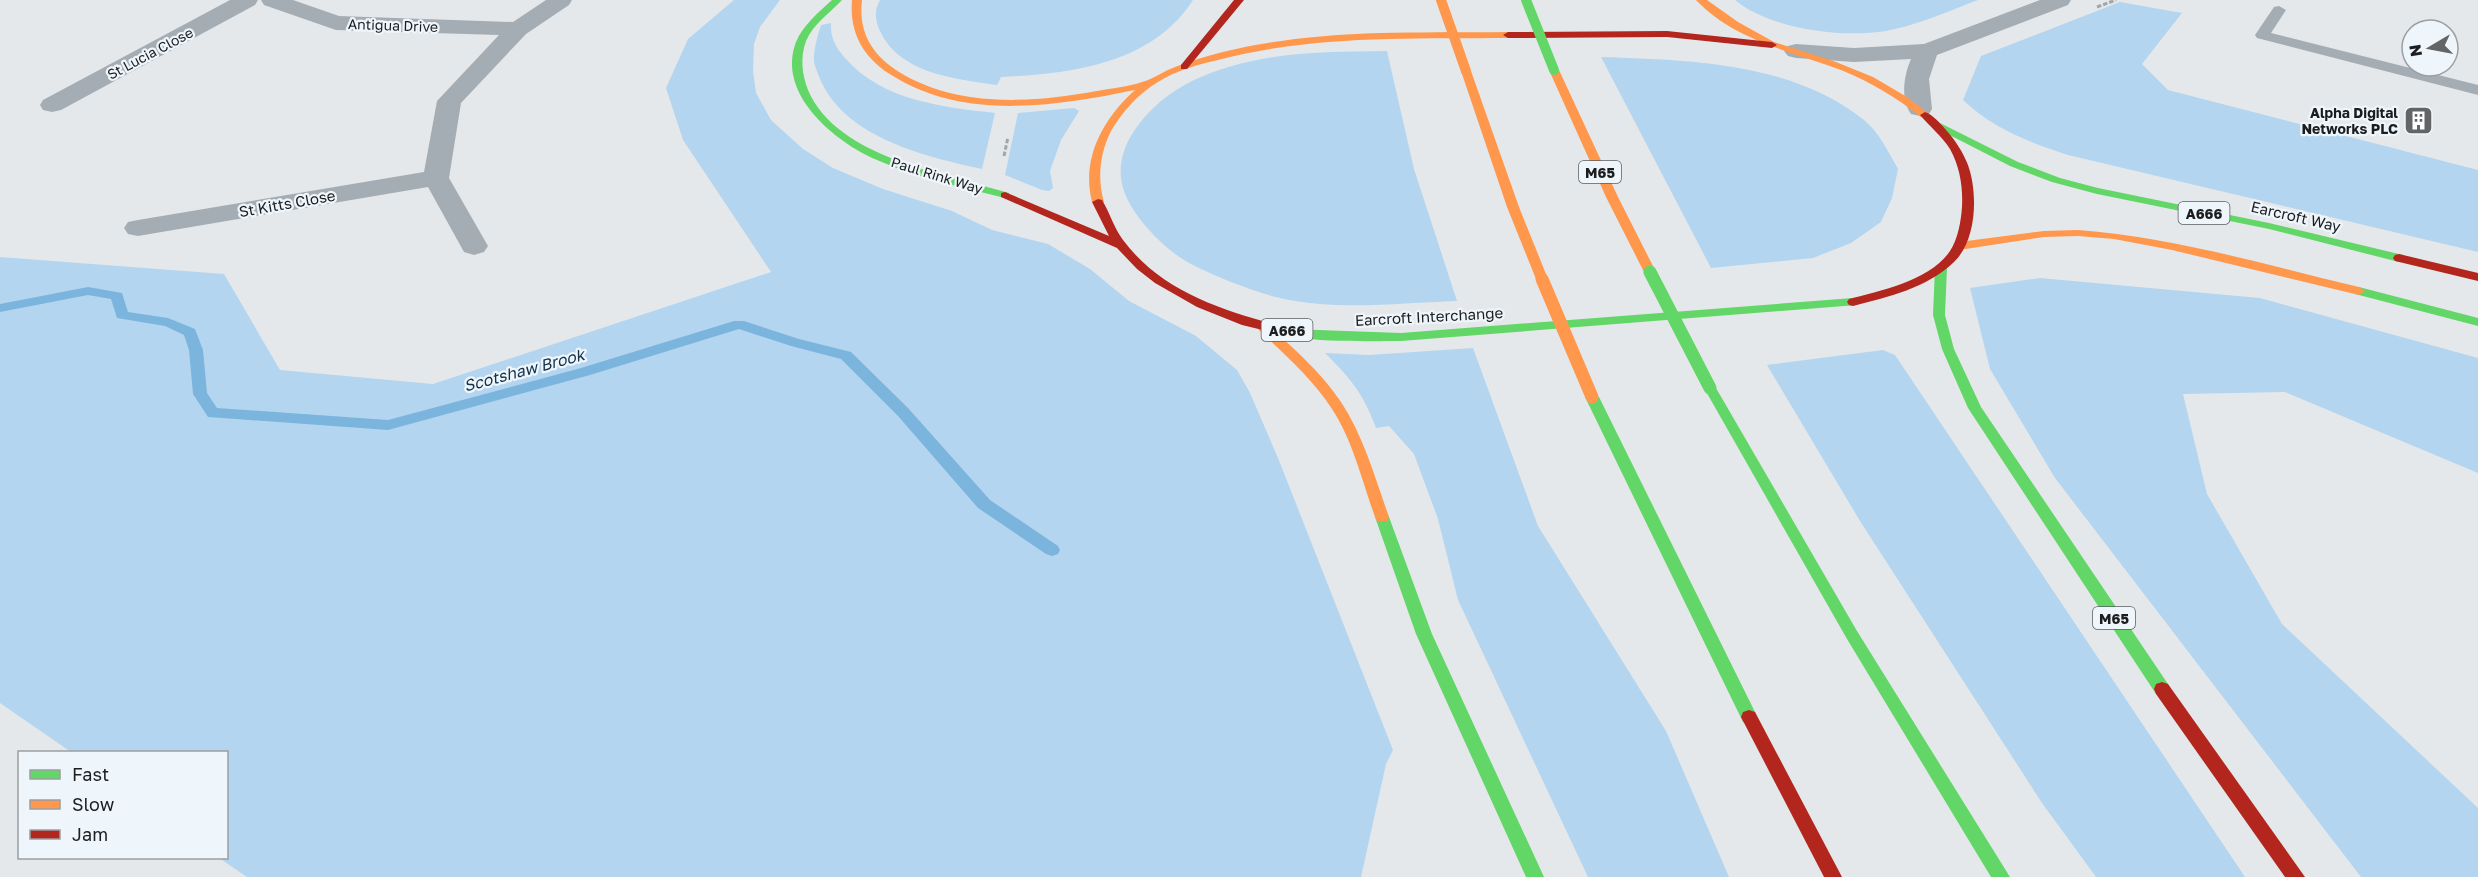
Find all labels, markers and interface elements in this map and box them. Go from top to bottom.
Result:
street label: Antigua Drive [348,15,438,35]
north arrow [2400,18,2460,78]
street label: St Lucia Close [104,23,196,83]
text: N [2404,43,2426,58]
place label: Alpha Digital Networks PLC [2301,104,2398,137]
building icon: Alpha Digital Networks PLC [2403,104,2435,136]
street label: Paul Rink Way [889,153,985,197]
road number: M65 [1579,161,1621,183]
street label: St Kitts Close [237,186,337,220]
street label: Earcroft Way [2249,197,2343,235]
road number: A666 [2178,202,2230,224]
street label: Earcroft Interchange [1354,303,1504,329]
road number: A666 [1262,319,1312,341]
water label: Scotshaw Brook [461,344,588,396]
road number: M65 [2093,607,2135,629]
legend [18,751,228,859]
text: Fast [72,763,109,785]
text: Slow [72,793,115,815]
text: Jam [72,823,108,845]

